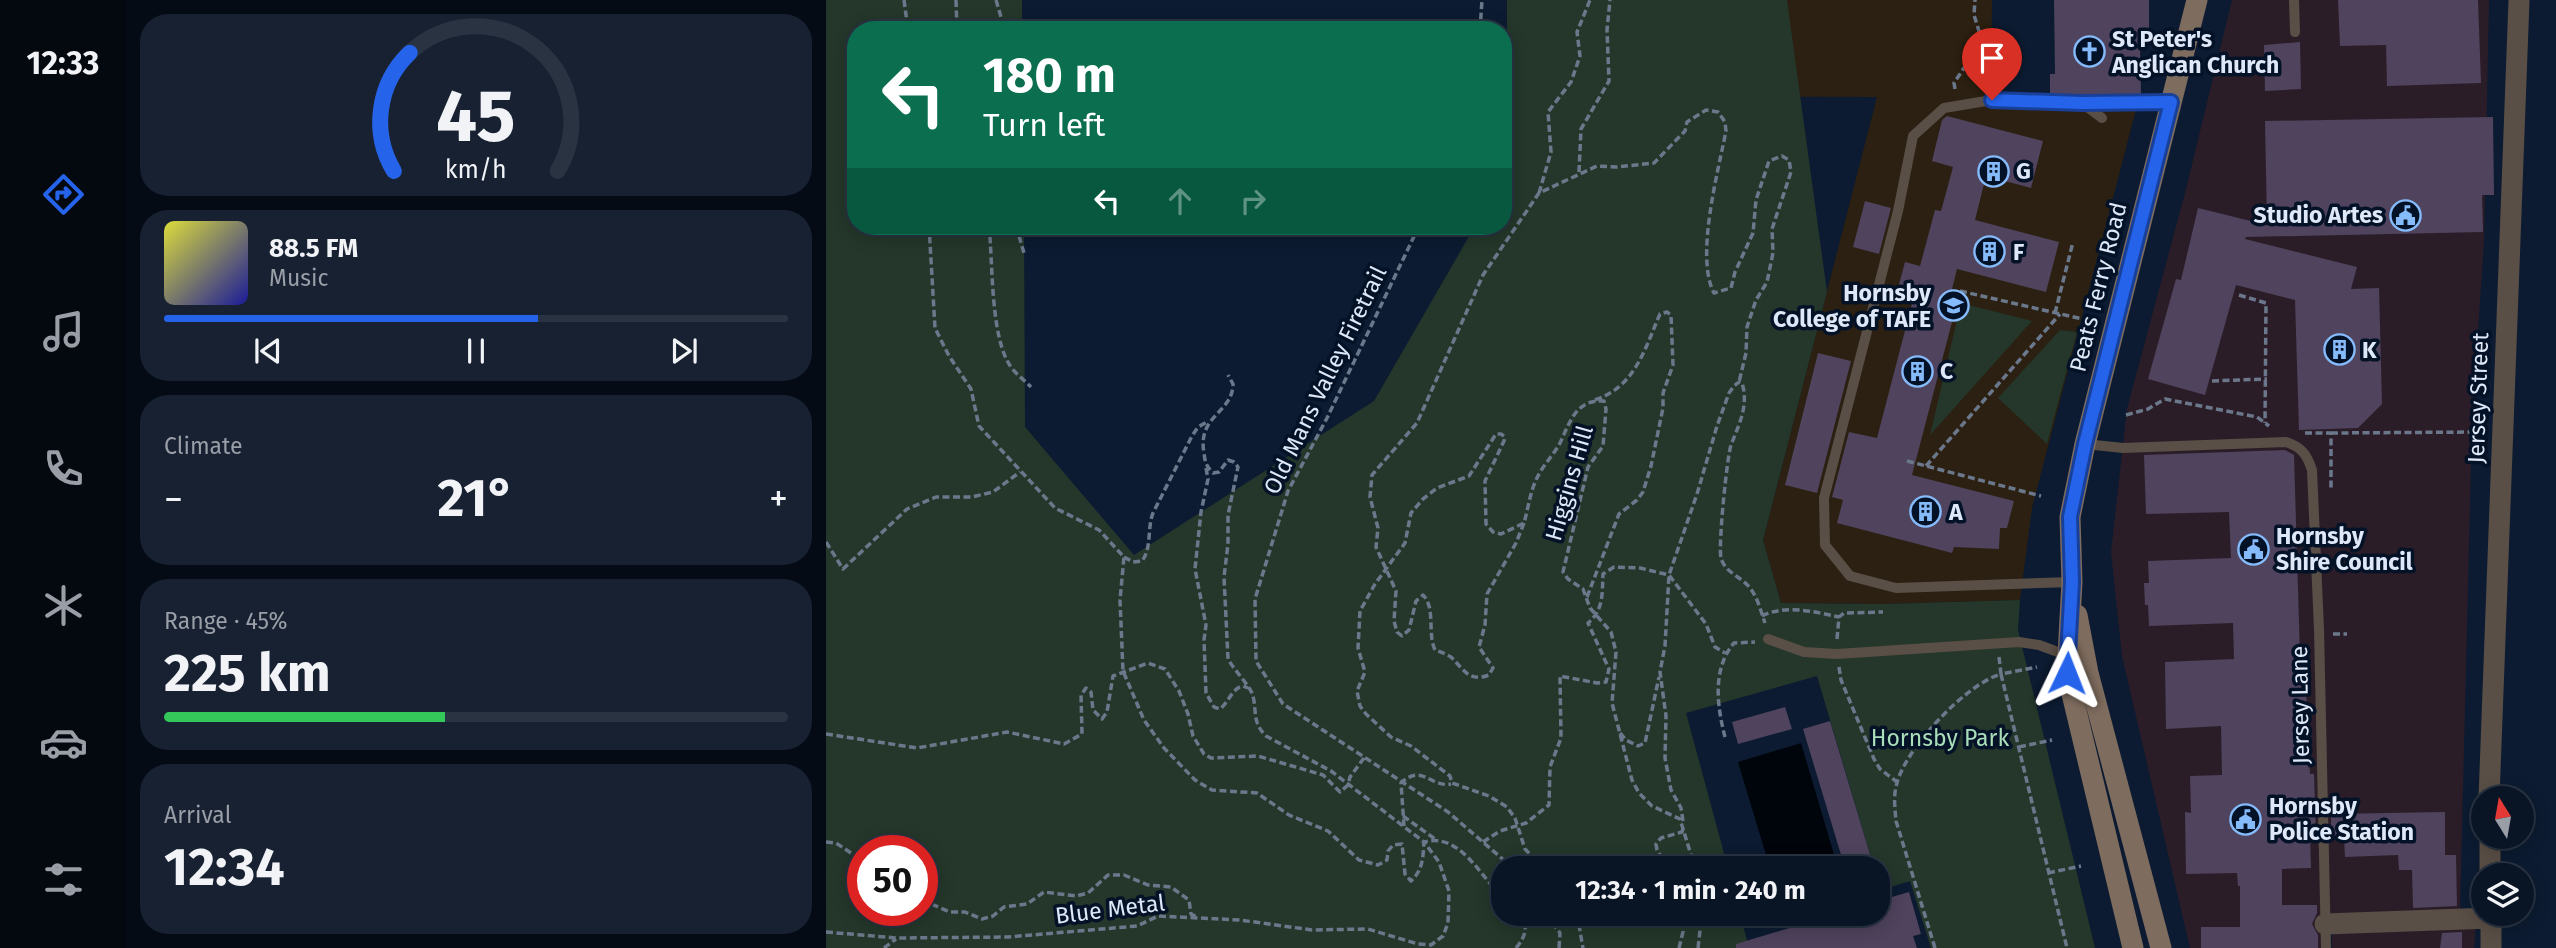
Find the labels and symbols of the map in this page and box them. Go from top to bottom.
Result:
place label: St Peter's Anglican Church [2111,25,2279,79]
pin [1962,28,2022,100]
church icon: St Peter's Anglican Church [2072,35,2106,69]
building icon: G [1976,154,2010,188]
place label: G [2016,157,2031,185]
public building icon: Studio Artes [2389,198,2423,232]
street label: Peats Ferry Road [2063,199,2133,375]
place label: Studio Artes [2254,201,2383,229]
building icon: F [1973,235,2007,269]
place label: F [2013,238,2024,266]
street label: Old Mans Valley Firetrail [1258,261,1393,499]
place label: Hornsby College of TAFE [1773,279,1932,333]
school or university icon: Hornsby College of TAFE [1937,289,1971,323]
street label: Jersey Street [2462,331,2494,464]
building icon: K [2322,333,2356,367]
place label: K [2362,336,2377,364]
building icon: C [1900,354,1934,388]
place label: C [1940,357,1954,385]
street label: Higgins Hill [1539,422,1599,544]
building icon: A [1909,495,1943,529]
place label: A [1948,498,1963,526]
place label: Hornsby Shire Council [2276,522,2413,576]
public building icon: Hornsby Shire Council [2236,532,2270,566]
position arrow [2030,636,2104,710]
street label: Jersey Lane [2285,646,2315,764]
park label: Hornsby Park [1871,724,2009,752]
north arrow [2471,786,2534,849]
place label: Hornsby Police Station [2269,792,2414,846]
public building icon: Hornsby Police Station [2229,802,2263,836]
speed limit sign: 50 [847,835,938,926]
street label: Blue Metal [1054,888,1167,930]

